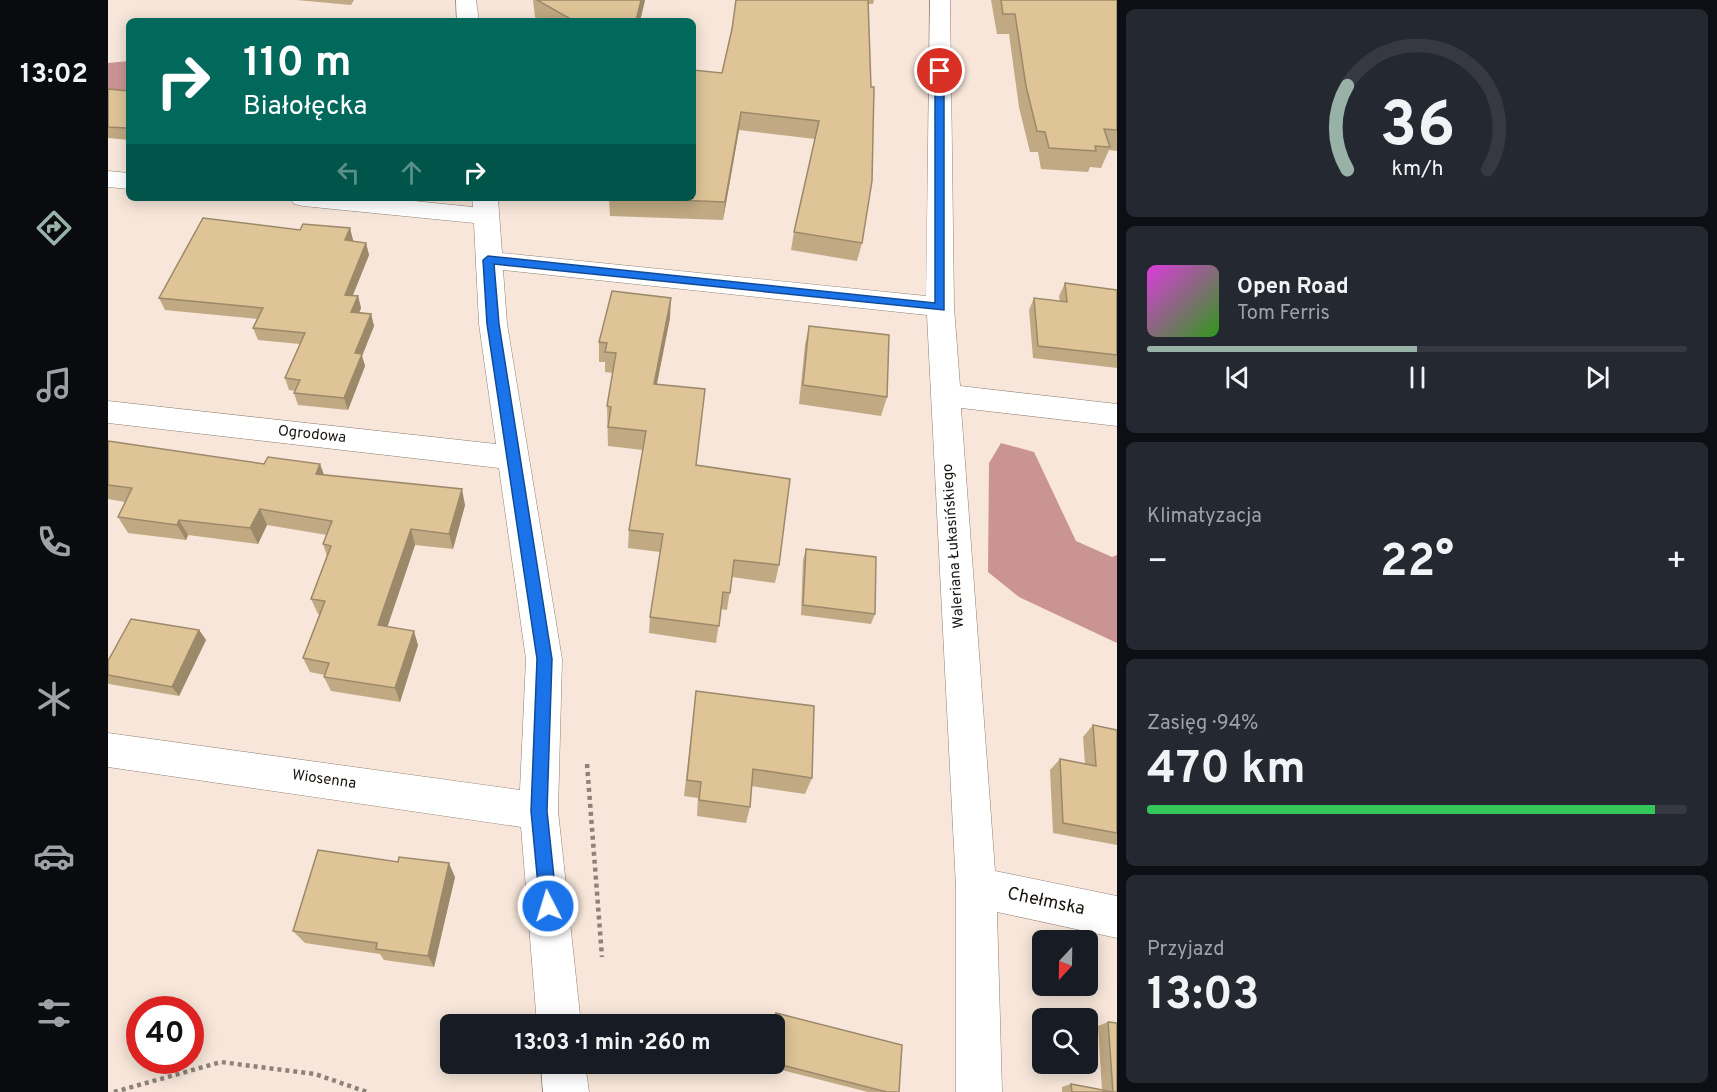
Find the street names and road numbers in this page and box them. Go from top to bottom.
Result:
street label: Ogrodowa [277,422,347,448]
street label: Waleriana Łukasińskiego [939,463,969,629]
street label: Wiosenna [291,766,357,794]
street label: Chełmska [1005,883,1087,921]

